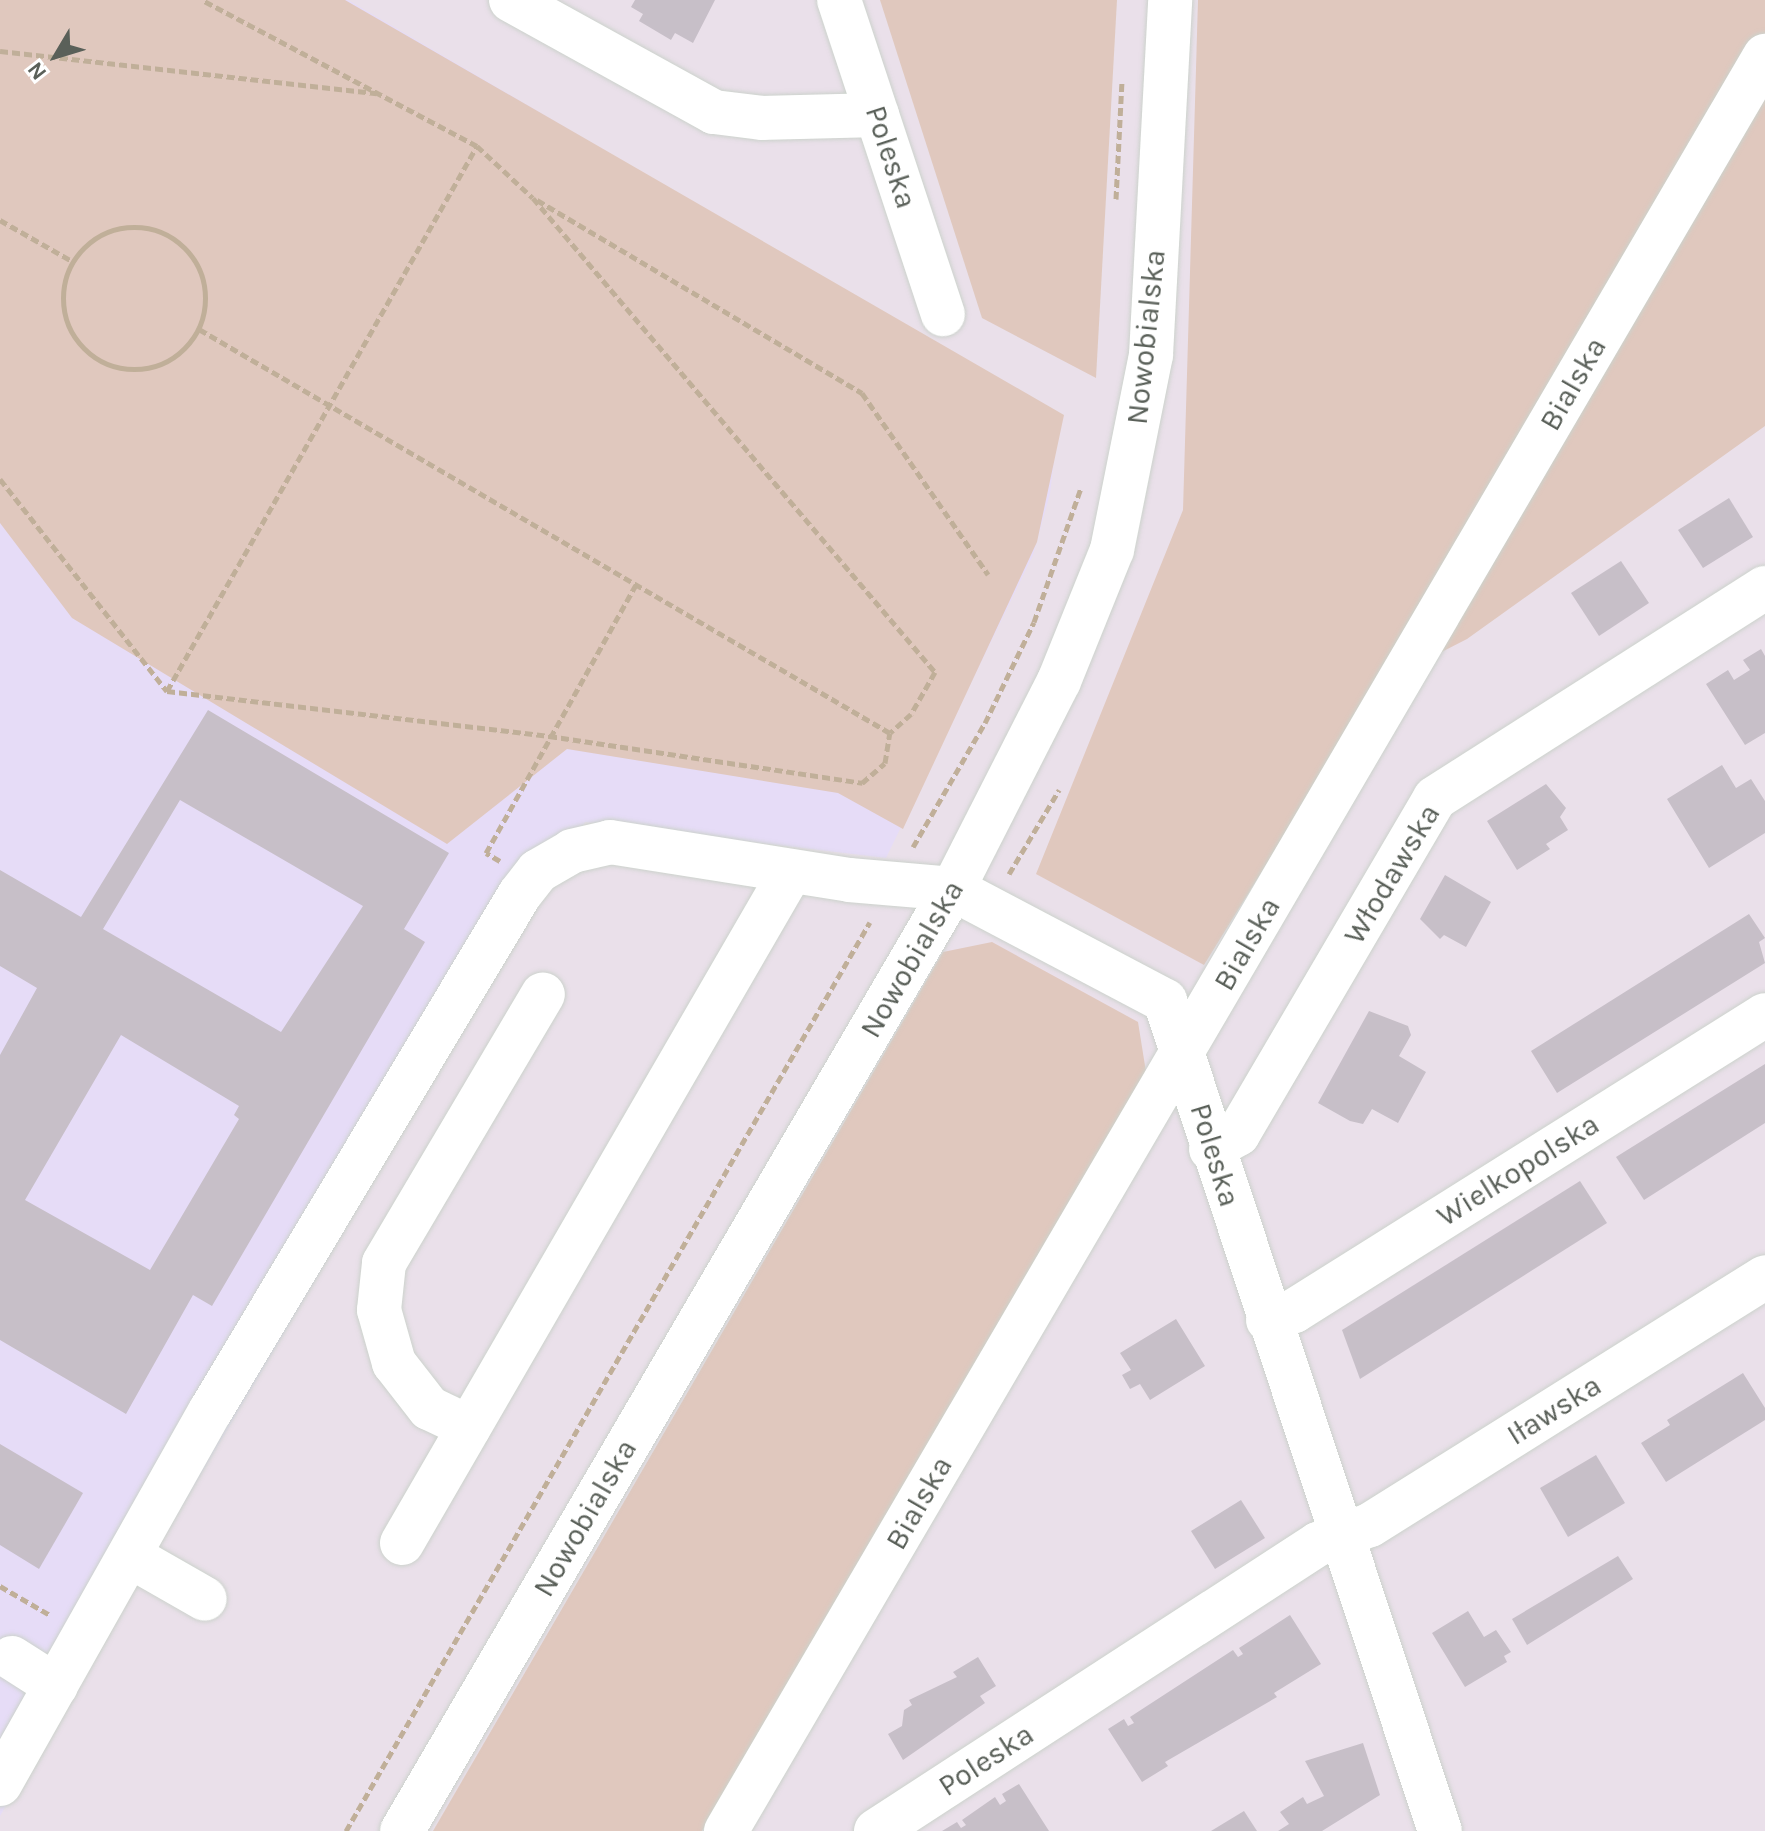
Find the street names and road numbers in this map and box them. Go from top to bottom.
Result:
street label: Poleska [858,101,924,213]
street label: Nowobialska [1119,248,1173,426]
street label: Bialska [1532,331,1614,437]
street label: Włodawska [1336,798,1448,950]
street label: Nowobialska [852,874,972,1044]
street label: Bialska [1206,891,1288,997]
street label: Poleska [1182,1099,1248,1211]
street label: Wielkopolska [1430,1106,1606,1234]
street label: Iławska [1500,1367,1608,1453]
street label: Nowobialska [525,1433,645,1603]
street label: Bialska [878,1450,960,1556]
street label: Poleska [932,1716,1040,1804]

